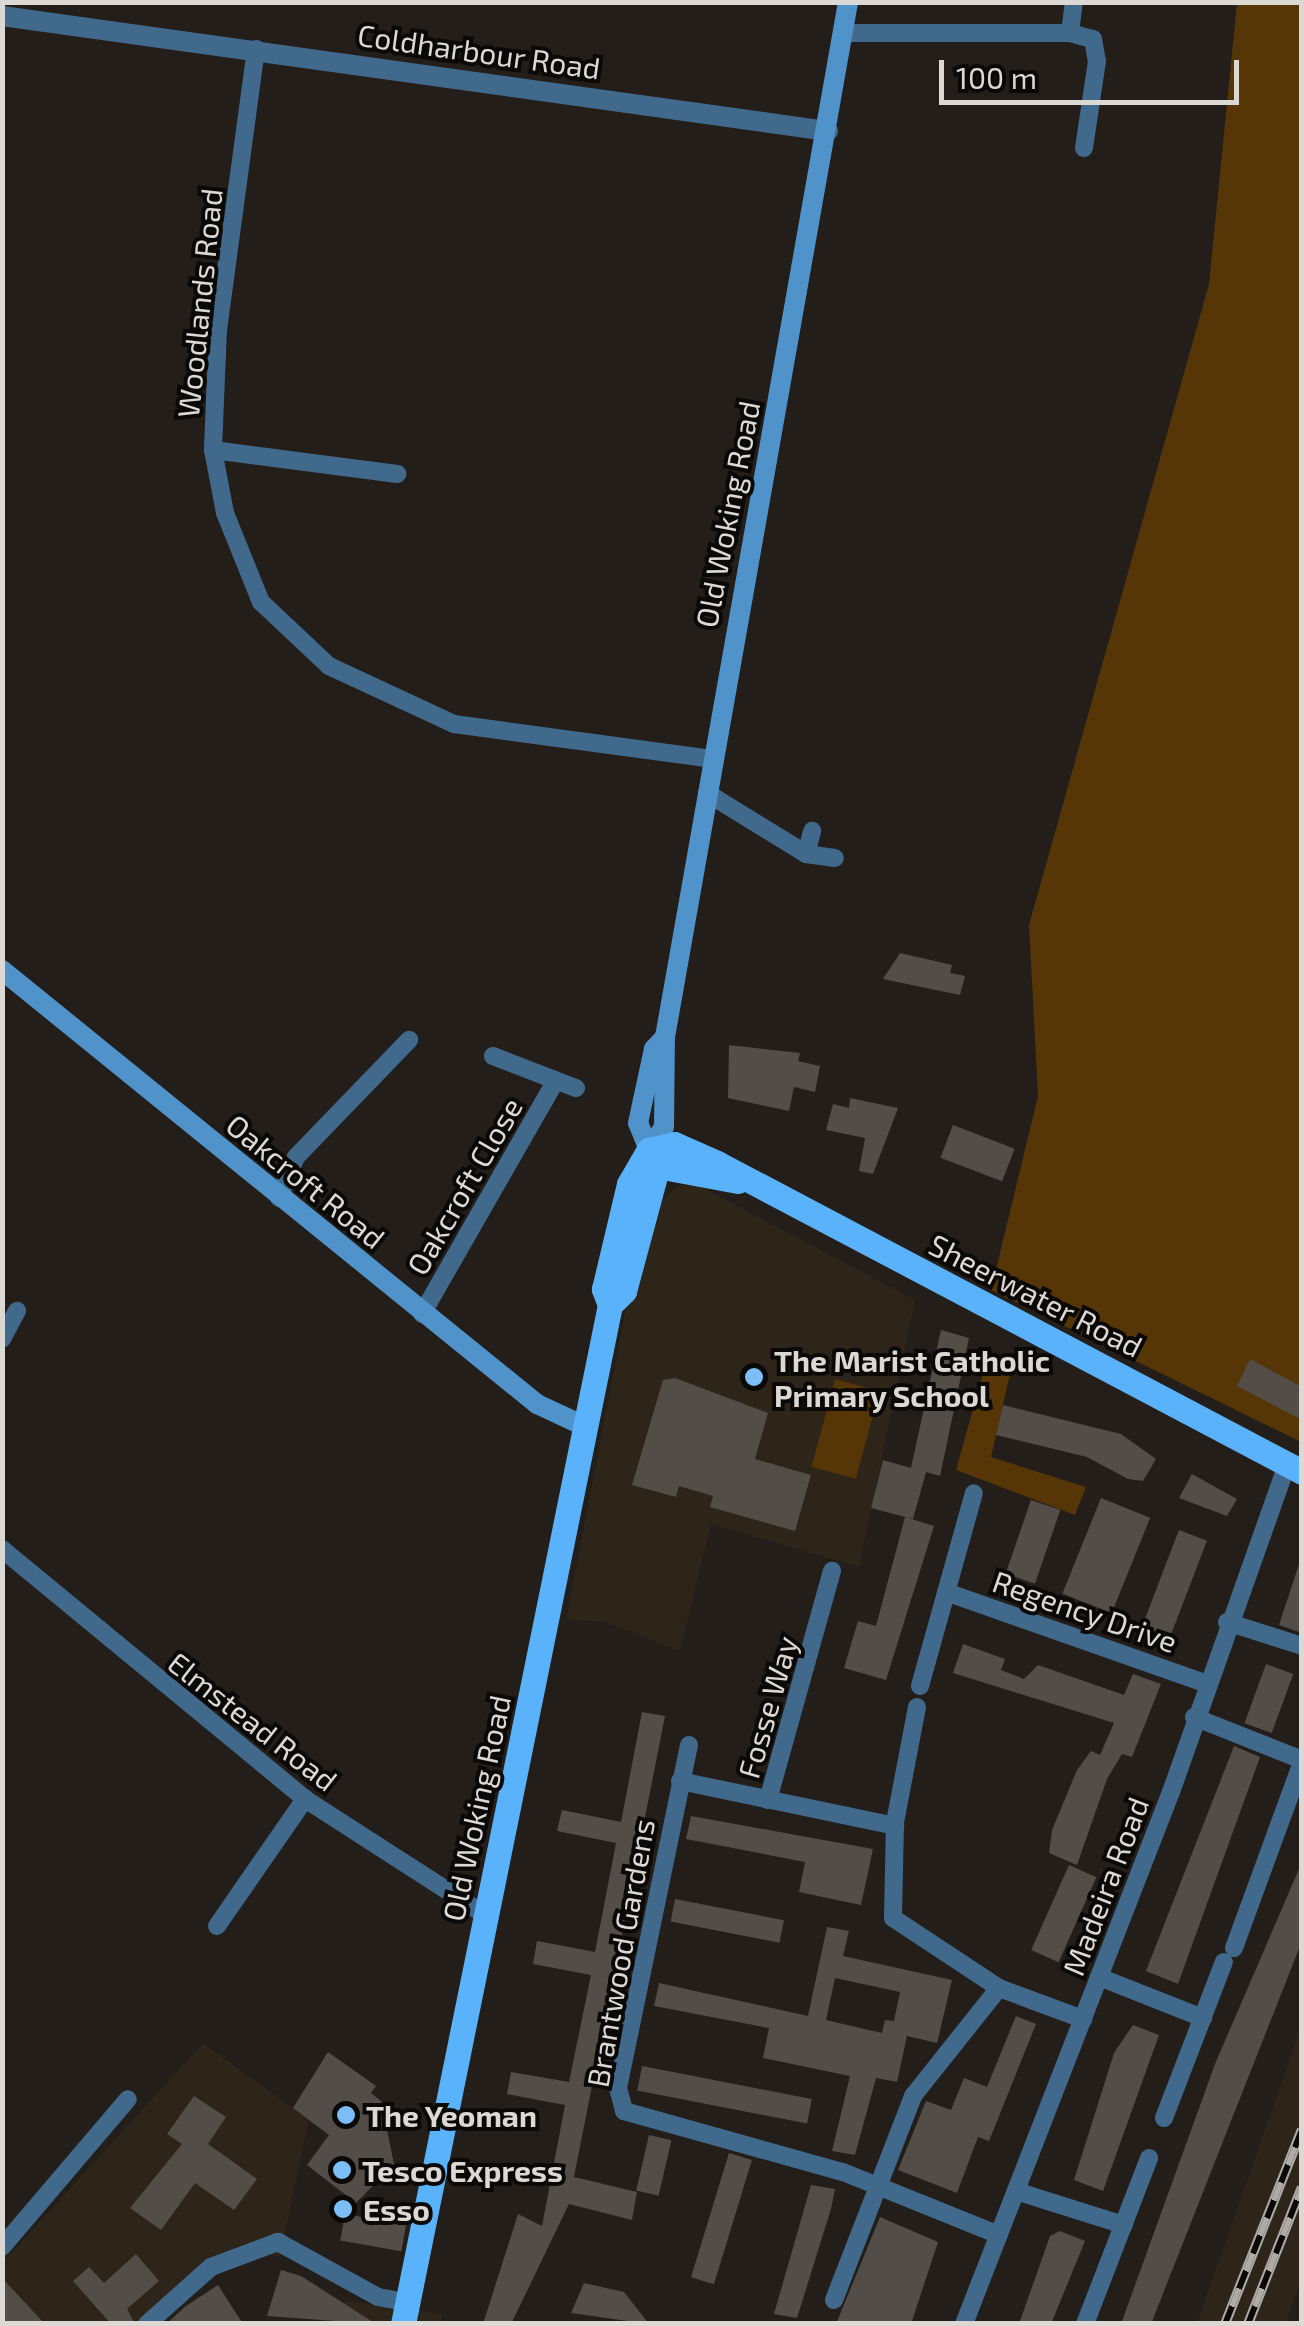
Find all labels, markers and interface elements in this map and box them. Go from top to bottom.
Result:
street label: Coldharbour Road [355,16,603,86]
scale bar [944,40,1244,102]
text: 100 m [956,59,1037,95]
street label: Woodlands Road [169,187,229,419]
street label: Old Woking Road [687,397,767,631]
street label: Oakcroft Close [399,1091,529,1281]
street label: Oakcroft Road [220,1106,392,1256]
street label: Sheerwater Road [923,1226,1149,1364]
place label: The Marist Catholic Primary School [774,1342,1050,1412]
marker: The Marist Catholic Primary School [743,1366,765,1388]
street label: Regency Drive [988,1563,1182,1659]
street label: Fosse Way [730,1632,804,1782]
street label: Elmstead Road [161,1644,345,1798]
street label: Old Woking Road [434,1692,518,1924]
street label: Madeira Road [1055,1792,1155,1980]
street label: Brantwood Gardens [579,1816,661,2090]
place label: The Yeoman [366,2097,538,2133]
marker: The Yeoman [335,2104,357,2126]
place label: Tesco Express [362,2152,563,2188]
marker: Tesco Express [331,2159,353,2181]
place label: Esso [363,2191,430,2227]
marker: Esso [332,2198,354,2220]

